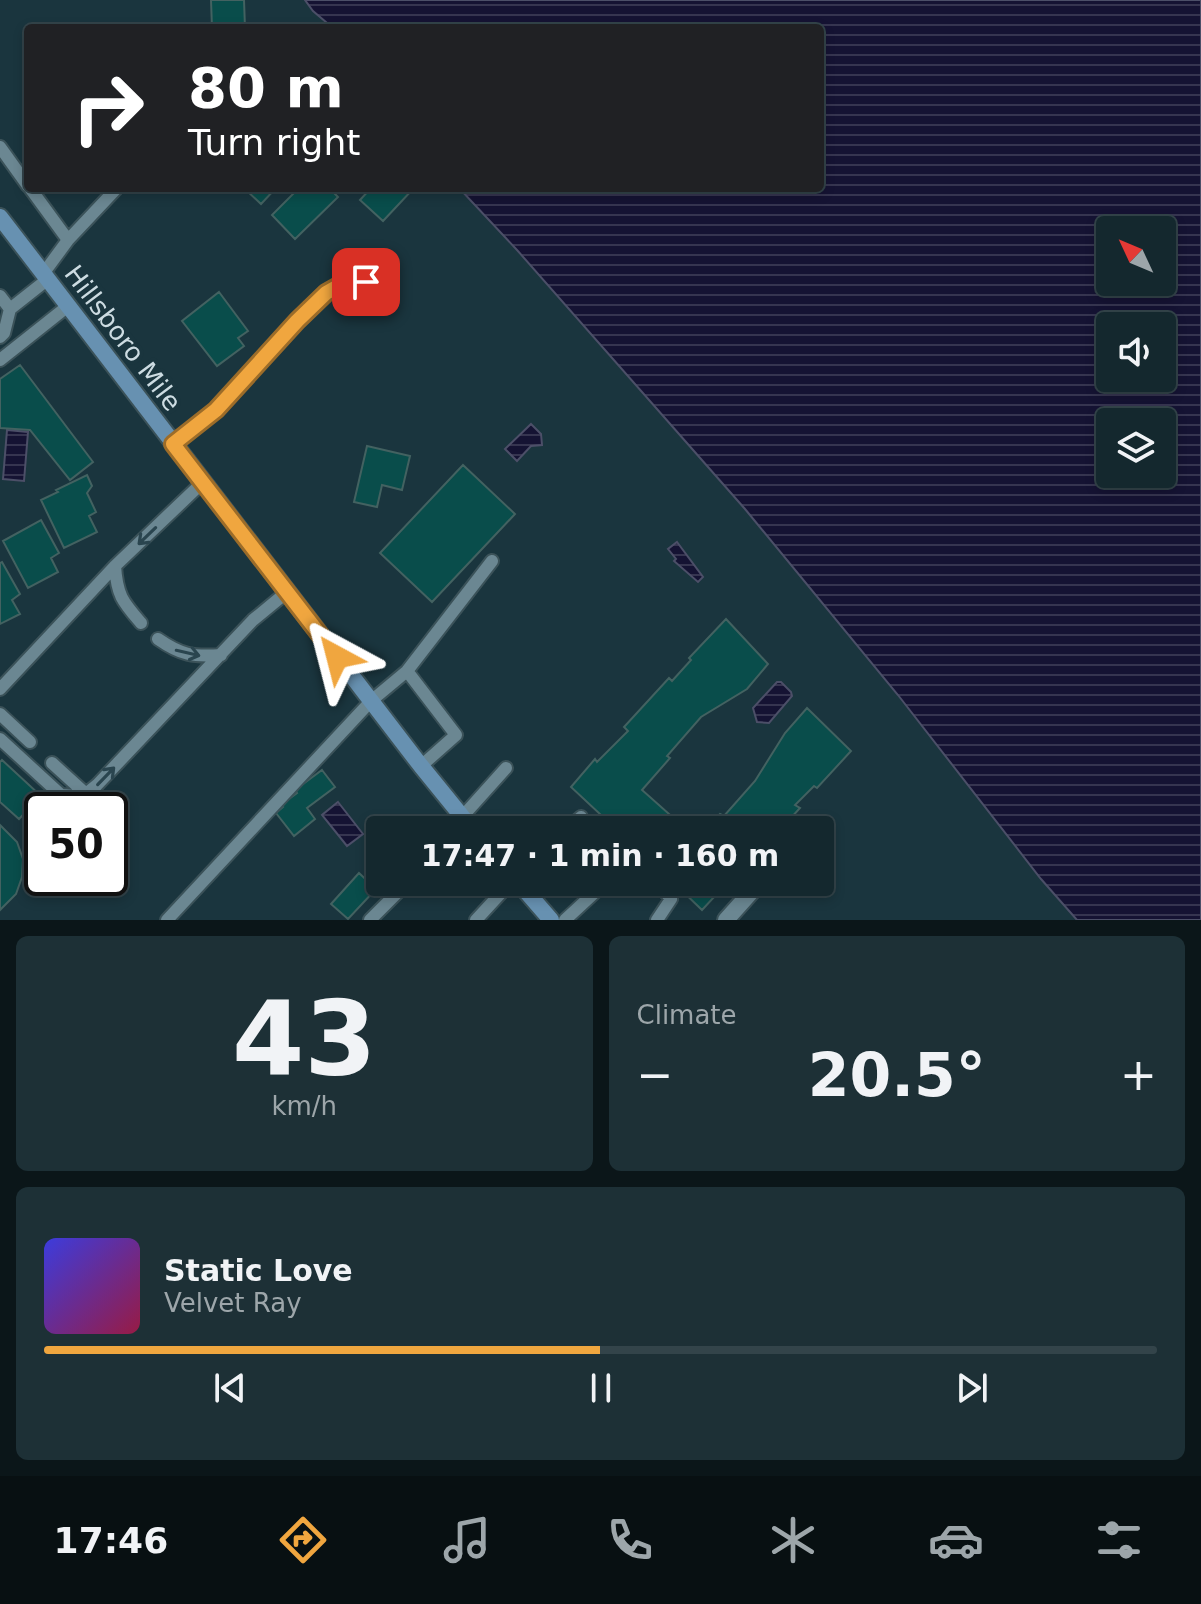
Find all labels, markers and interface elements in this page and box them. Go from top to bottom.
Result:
text: 80 m [188,55,344,120]
icon: right [56,56,160,160]
text: Turn right [188,122,360,163]
north arrow [1096,216,1176,296]
map controls [1096,216,1176,488]
pin [332,248,400,316]
street label: Hillsboro Mile [59,259,187,417]
icon: arrive [344,260,388,304]
button: sound [1096,312,1176,392]
button: layers [1096,408,1176,488]
one-way arrow [138,526,157,545]
position arrow [295,615,379,699]
one-way arrow [174,646,200,661]
one-way arrow [96,766,115,786]
speed limit sign: 50 [24,792,128,896]
text: 17:47 · 1 min · 160 m [421,838,779,873]
text: 43 [232,978,377,1100]
text: Climate [637,1000,737,1030]
text: 20.5° [808,1040,986,1110]
text: − [637,1049,673,1100]
text: + [1120,1049,1157,1100]
text: km/h [271,1091,337,1121]
text: Static Love [164,1253,353,1288]
text: Velvet Ray [164,1288,302,1318]
icon: previous [208,1366,252,1410]
icon: pause [579,1366,623,1410]
icon: next [950,1366,994,1410]
icon: directions [275,1512,331,1568]
icon: music [439,1512,495,1568]
icon: phone [602,1512,658,1568]
icon: climate [765,1512,821,1568]
icon: car [928,1512,984,1568]
icon: filters [1091,1512,1147,1568]
text: 17:46 [54,1520,168,1561]

